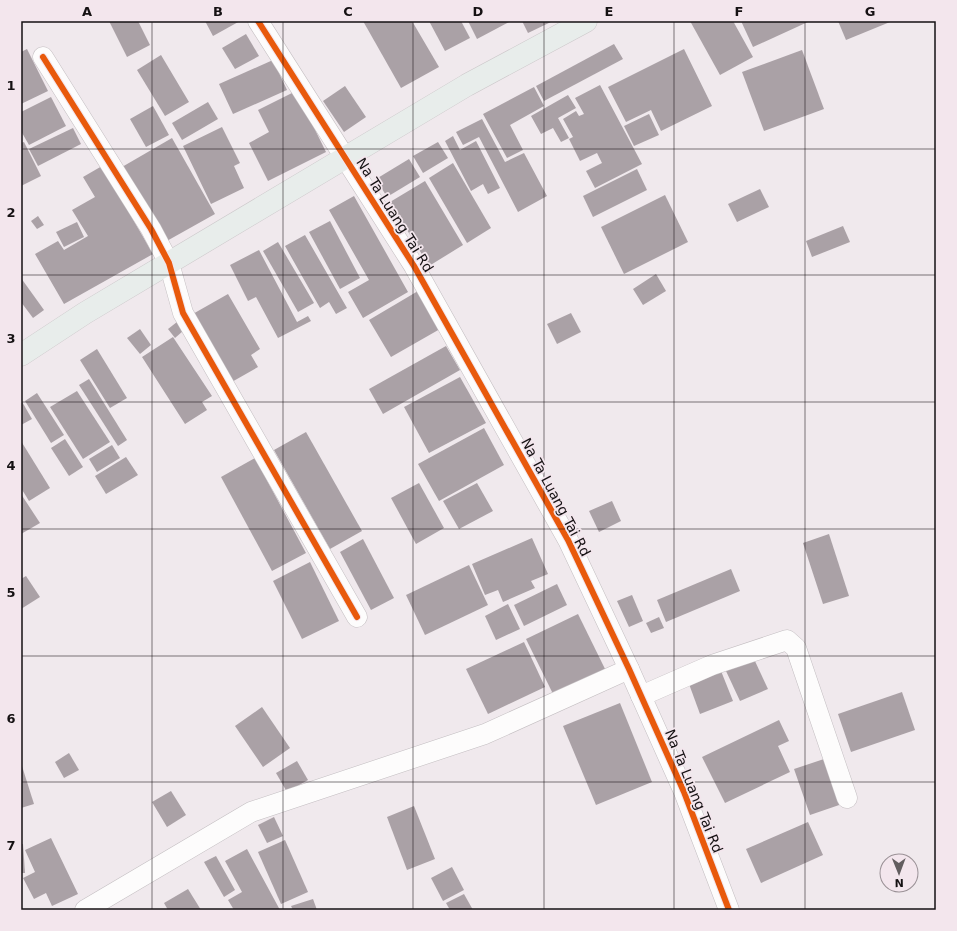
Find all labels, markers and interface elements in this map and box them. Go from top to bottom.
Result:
text: A [82,4,92,19]
text: B [213,4,223,19]
text: C [343,4,353,19]
text: D [473,4,484,19]
text: E [605,4,613,19]
text: F [735,4,743,19]
text: G [865,4,875,19]
text: 1 [6,78,16,93]
street label: Na Ta Luang Tai Rd [353,155,437,275]
text: 2 [6,205,16,220]
text: 3 [6,331,16,346]
street label: Na Ta Luang Tai Rd [518,435,594,559]
text: 4 [6,458,16,473]
text: 5 [6,585,16,600]
text: 6 [6,711,16,726]
street label: Na Ta Luang Tai Rd [662,727,726,855]
text: 7 [6,838,16,853]
north arrow [879,853,919,893]
text: N [894,876,904,889]

